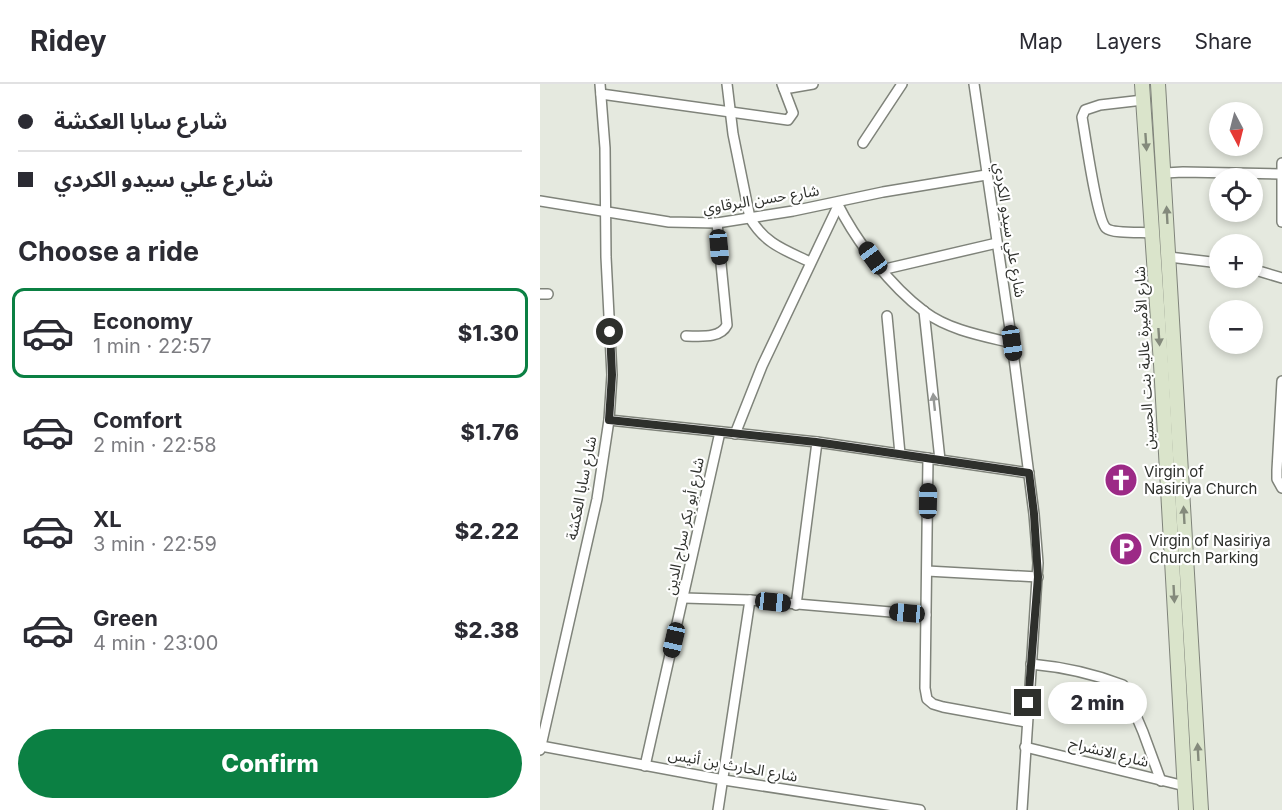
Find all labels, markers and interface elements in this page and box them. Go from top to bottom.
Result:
text: Ridey [30,24,107,58]
text: Map [1019,29,1063,54]
text: Layers [1096,29,1162,54]
text: Share [1195,29,1252,54]
north arrow [1209,102,1263,156]
map controls [1209,102,1263,354]
text: شارع سابا العكشة [54,108,227,134]
one-way arrow [1142,133,1151,152]
street label: شارع علي سيدو الكردي [987,161,1030,299]
text: شارع علي سيدو الكردي [54,166,273,192]
button: locate [1209,168,1263,222]
street label: شارع حسن البرقاوي [701,180,821,221]
one-way arrow [1162,206,1171,225]
car [708,228,730,266]
button: + [1209,234,1263,288]
text: Choose a ride [18,235,199,268]
car [855,238,891,278]
street label: شارع الأميرة عالية بنت الحسين [1130,265,1161,450]
button: − [1209,300,1263,354]
icon: car [21,306,75,360]
text: Economy [93,308,193,334]
route start [596,318,623,345]
text: $1.30 [458,320,519,346]
car [1001,324,1023,362]
one-way arrow [1155,327,1164,346]
text: 1 min · 22:57 [93,334,212,358]
one-way arrow [929,392,939,411]
icon: car [21,405,75,459]
text: Comfort [93,407,182,433]
text: $1.76 [461,419,519,445]
text: 2 min · 22:58 [93,433,217,457]
street label: شارع سابا العكشة [562,434,603,542]
street label: شارع أبو بكر سراج الدين [660,455,711,597]
church icon: Virgin of Nasiriya Church [1103,462,1139,498]
place label: Virgin of Nasiriya Church [1144,462,1257,498]
car [919,483,937,519]
icon: car [21,504,75,558]
one-way arrow [1180,505,1189,524]
text: XL [93,506,122,532]
text: $2.22 [455,518,519,544]
parking icon: Virgin of Nasiriya Church Parking [1108,531,1144,567]
place label: Virgin of Nasiriya Church Parking [1149,531,1271,567]
text: 3 min · 22:59 [93,532,217,556]
one-way arrow [1170,585,1179,604]
car [754,591,792,613]
car [888,602,926,624]
icon: car [21,603,75,657]
text: Green [93,605,158,631]
text: $2.38 [454,617,519,643]
car [661,620,687,660]
text: 4 min · 23:00 [93,631,218,655]
callout: 2 min [1049,682,1148,724]
route end [1014,689,1041,716]
text: 2 min [1070,691,1125,715]
button: Confirm [18,729,522,798]
street label: شارع الانشراح [1067,733,1151,774]
one-way arrow [1193,742,1203,761]
street label: شارع الحارث بن أنيس [666,744,799,789]

